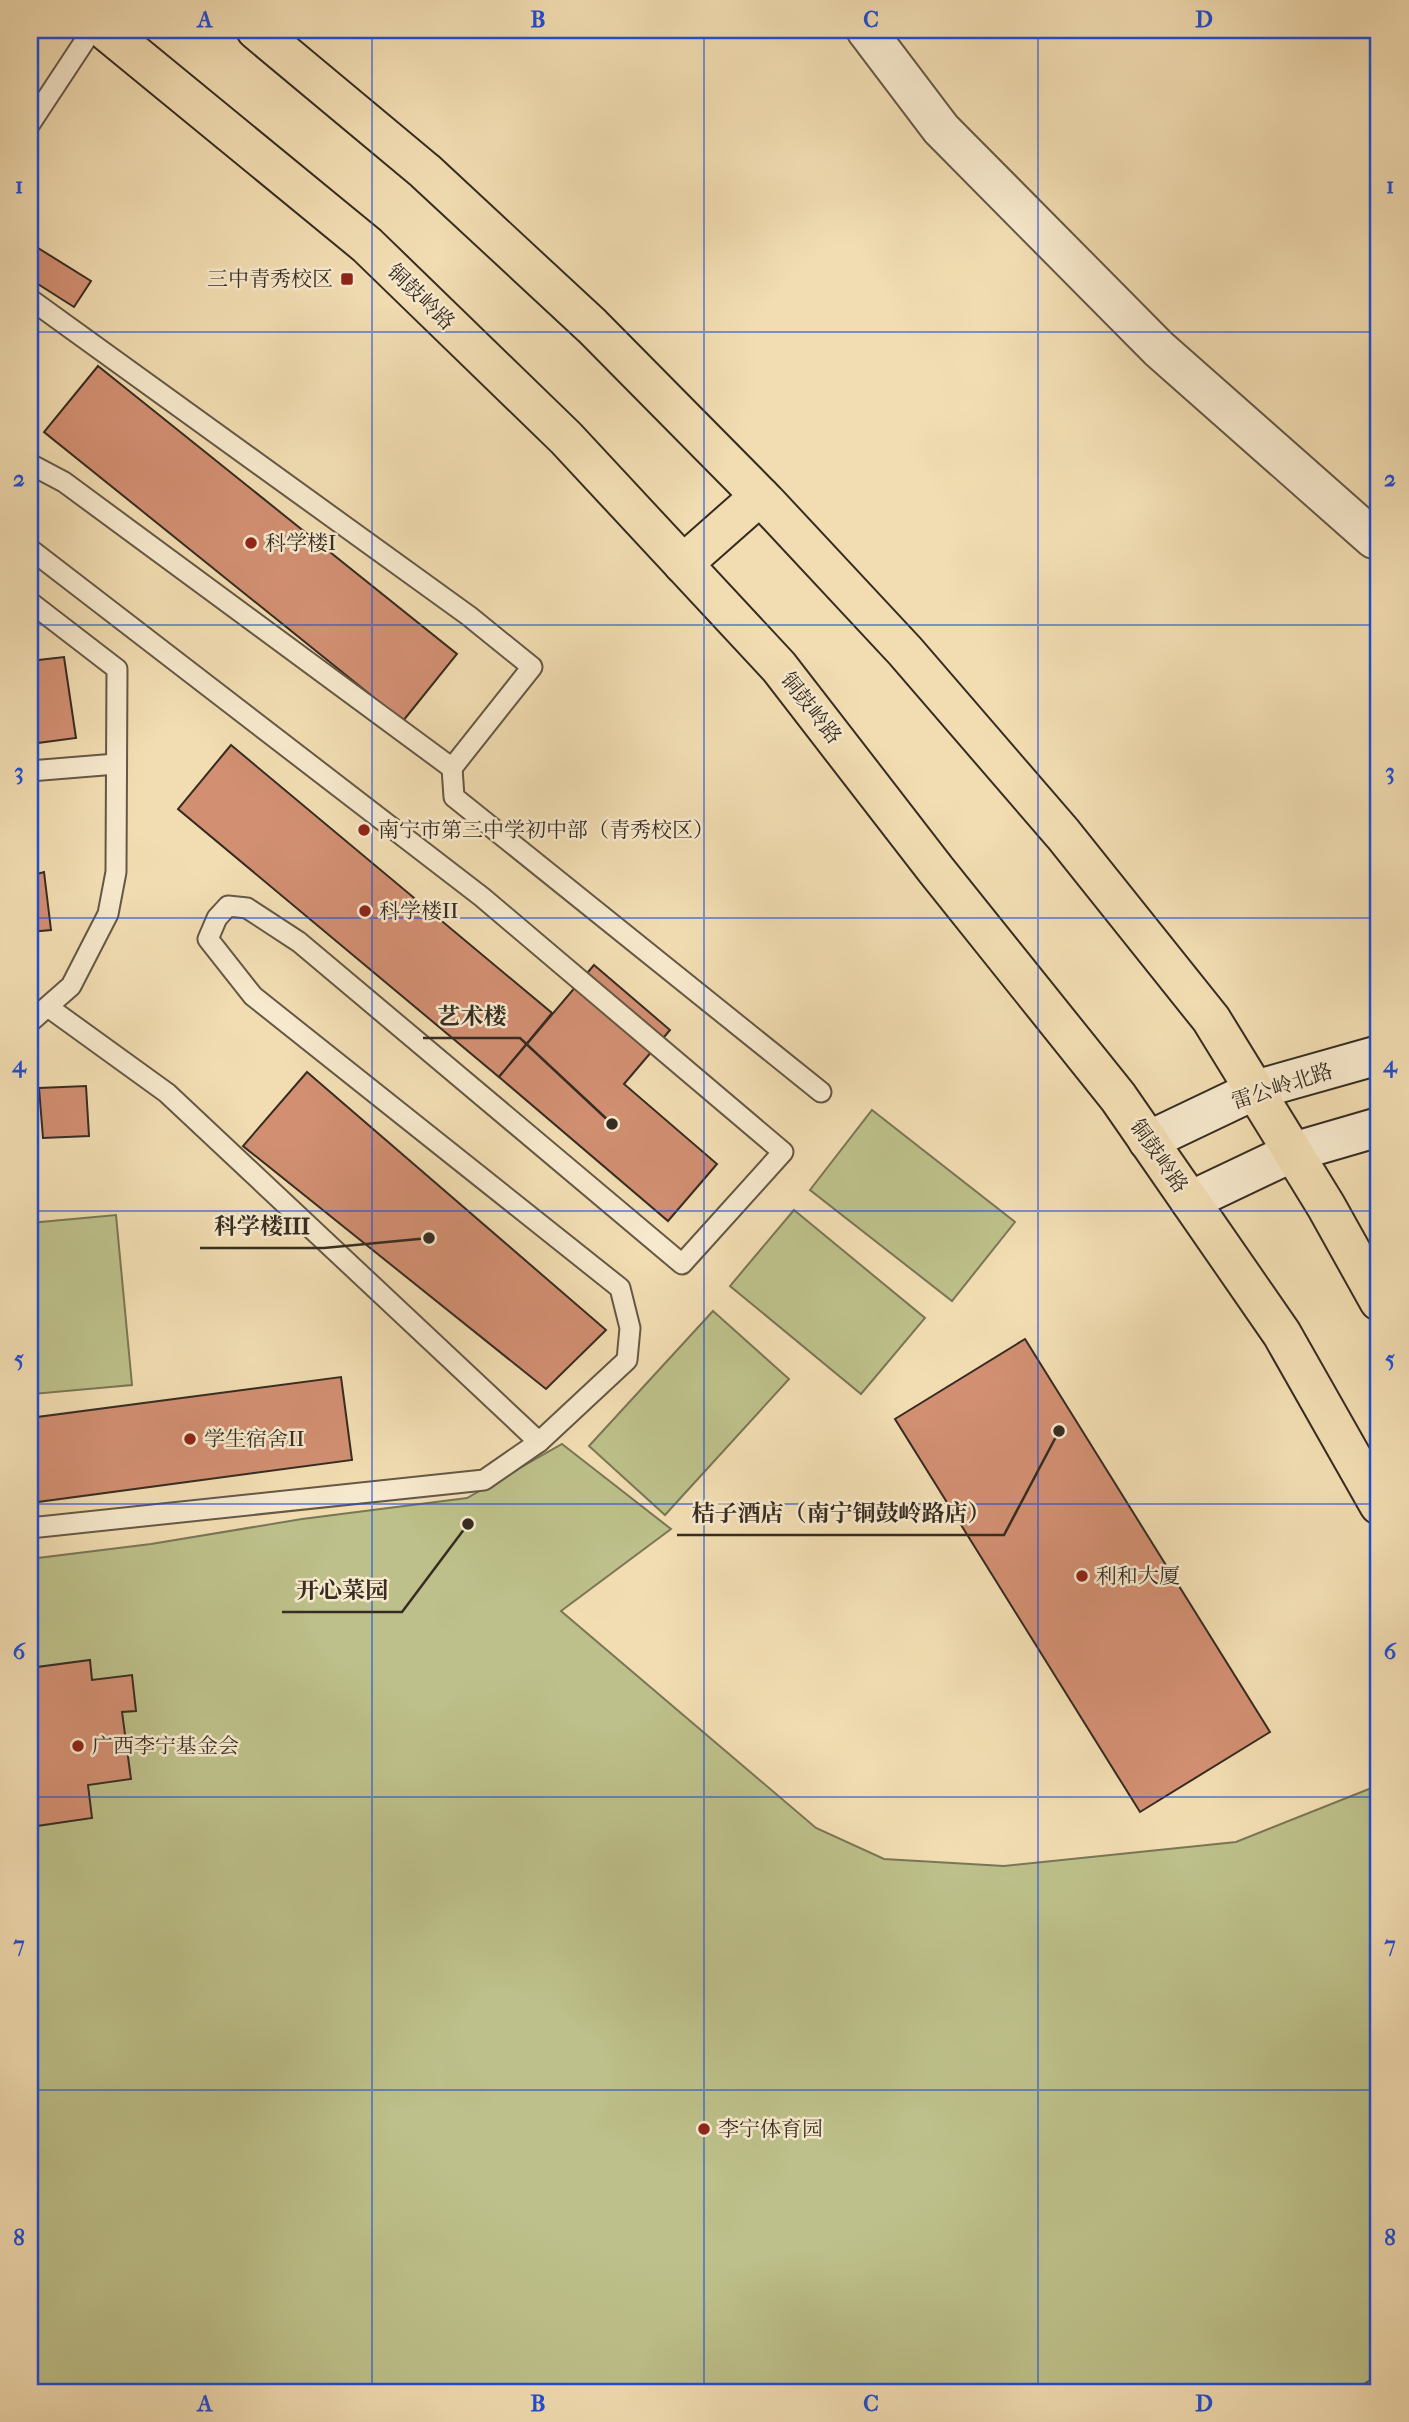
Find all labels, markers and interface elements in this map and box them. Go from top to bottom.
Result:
text: A [196,6,214,33]
text: B [531,6,546,33]
text: C [863,6,879,33]
text: D [1195,6,1213,33]
text: 1 [15,172,23,199]
text: 1 [1386,172,1394,199]
street label: 铜鼓岭路 [382,259,460,335]
place label: 三中青秀校区 [207,267,333,291]
marker: 三中青秀校区 [339,271,355,287]
text: 2 [13,465,25,492]
text: 2 [1384,465,1396,492]
place label: 科学楼I [265,531,336,555]
marker: 科学楼I [243,535,259,551]
street label: 铜鼓岭路 [776,668,846,748]
text: 3 [14,758,24,785]
text: 3 [1385,758,1395,785]
place label: 南宁市第三中学初中部（青秀校区） [378,818,714,842]
marker: 南宁市第三中学初中部（青秀校区） [356,822,372,838]
place label: 科学楼II [379,899,458,923]
marker: 科学楼II [357,903,373,919]
callout: 艺术楼 [423,994,520,1038]
text: 艺术楼 [438,1003,507,1030]
text: 4 [11,1051,27,1078]
text: 4 [1382,1051,1398,1078]
street label: 雷公岭北路 [1228,1058,1336,1114]
street label: 铜鼓岭路 [1125,1115,1193,1197]
callout: 科学楼III [200,1204,324,1248]
text: 科学楼III [214,1213,310,1240]
text: 5 [14,1345,24,1372]
text: 5 [1385,1345,1395,1372]
place label: 学生宿舍II [204,1427,304,1451]
marker: 学生宿舍II [182,1431,198,1447]
callout: 桔子酒店（南宁铜鼓岭路店） [677,1491,1004,1535]
text: 桔子酒店（南宁铜鼓岭路店） [692,1500,991,1527]
place label: 利和大厦 [1096,1564,1180,1588]
callout: 开心菜园 [282,1568,402,1612]
marker: 利和大厦 [1074,1568,1090,1584]
text: 开心菜园 [296,1577,388,1604]
text: 6 [13,1638,26,1665]
text: 6 [1384,1638,1397,1665]
place label: 广西李宁基金会 [92,1734,239,1758]
marker: 广西李宁基金会 [70,1738,86,1754]
text: 7 [12,1931,25,1958]
text: 7 [1383,1931,1396,1958]
place label: 李宁体育园 [718,2117,823,2141]
marker: 李宁体育园 [696,2121,712,2137]
text: 8 [13,2224,25,2251]
text: 8 [1384,2224,1396,2251]
text: A [196,2390,214,2417]
text: B [531,2390,546,2417]
text: C [863,2390,879,2417]
text: D [1195,2390,1213,2417]

